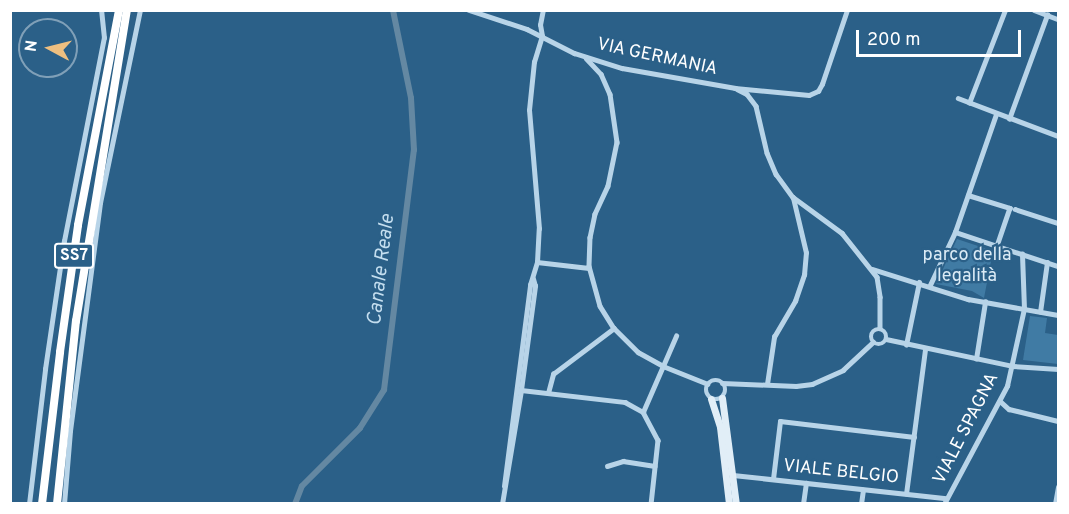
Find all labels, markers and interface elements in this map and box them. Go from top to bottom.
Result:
north arrow [18,18,78,78]
scale bar [859,18,1024,56]
text: 200 m [867,29,920,52]
street label: VIA GERMANIA [594,35,720,81]
text: N [21,39,43,53]
water label: Canale Reale [363,213,401,327]
road number: SS7 [53,243,95,269]
park label: parco della legalità [923,246,1011,288]
street label: VIALE SPAGNA [930,370,1004,488]
street label: VIALE BELGIO [782,456,900,490]

